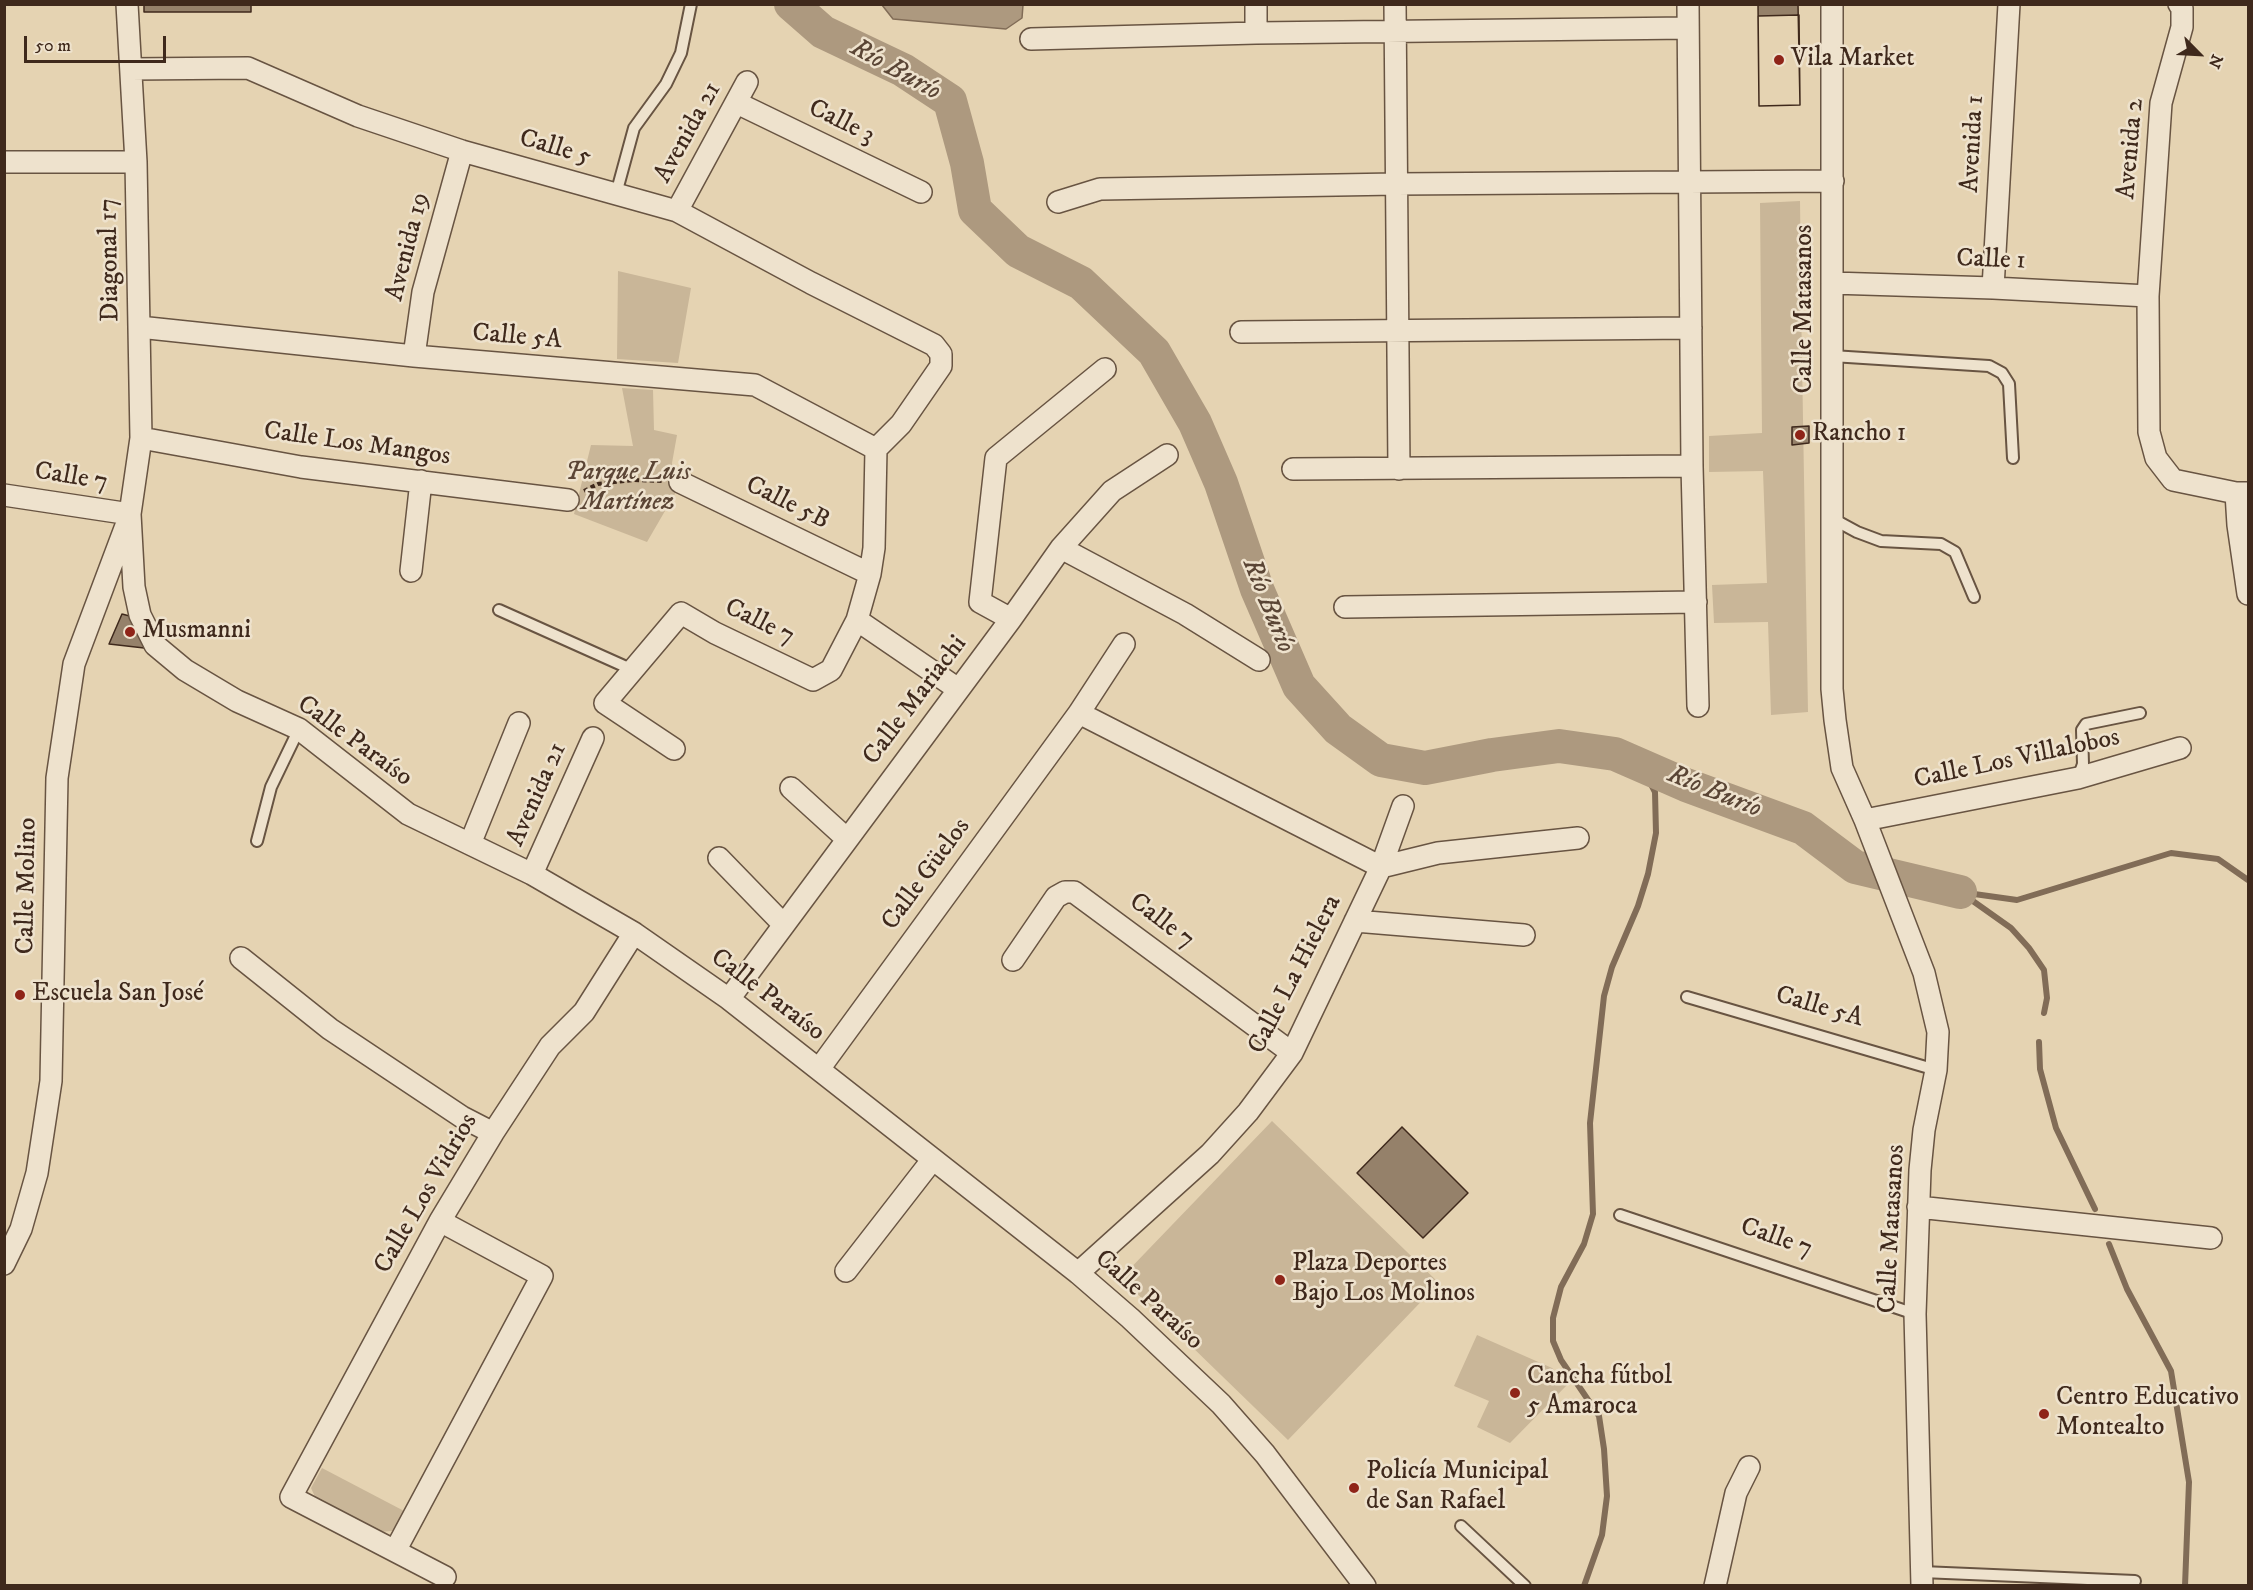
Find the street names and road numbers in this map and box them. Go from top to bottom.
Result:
street label: Avenida 21 [649,77,729,189]
street label: Calle 3 [803,94,879,152]
street label: Avenida 1 [1956,94,1992,194]
street label: Avenida 2 [2112,97,2152,201]
street label: Calle 5 [516,124,594,174]
street label: Avenida 19 [380,190,438,304]
street label: Diagonal 17 [94,198,128,322]
street label: Calle Matasanos [1790,225,1822,393]
street label: Calle 1 [1956,244,2026,278]
street label: Calle 5A [471,319,563,357]
street label: Calle Los Mangos [262,416,452,474]
street label: Calle 7 [32,457,110,499]
street label: Calle 5B [740,470,834,538]
street label: Calle 7 [719,593,799,653]
street label: Calle Mariachi [857,630,975,772]
street label: Calle Paraíso [290,690,418,794]
street label: Calle Los Villalobos [1911,723,2123,797]
street label: Avenida 21 [501,738,575,852]
street label: Calle Güelos [876,813,978,937]
street label: Calle Molino [11,817,45,955]
street label: Calle 7 [1122,887,1200,957]
street label: Calle La Hielera [1243,890,1349,1060]
street label: Calle Paraíso [704,943,830,1049]
street label: Calle 5A [1772,981,1866,1035]
street label: Calle Los Vidrios [369,1108,485,1280]
street label: Calle Matasanos [1873,1144,1913,1314]
street label: Calle 7 [1736,1212,1816,1266]
street label: Calle Paraíso [1087,1244,1209,1358]

